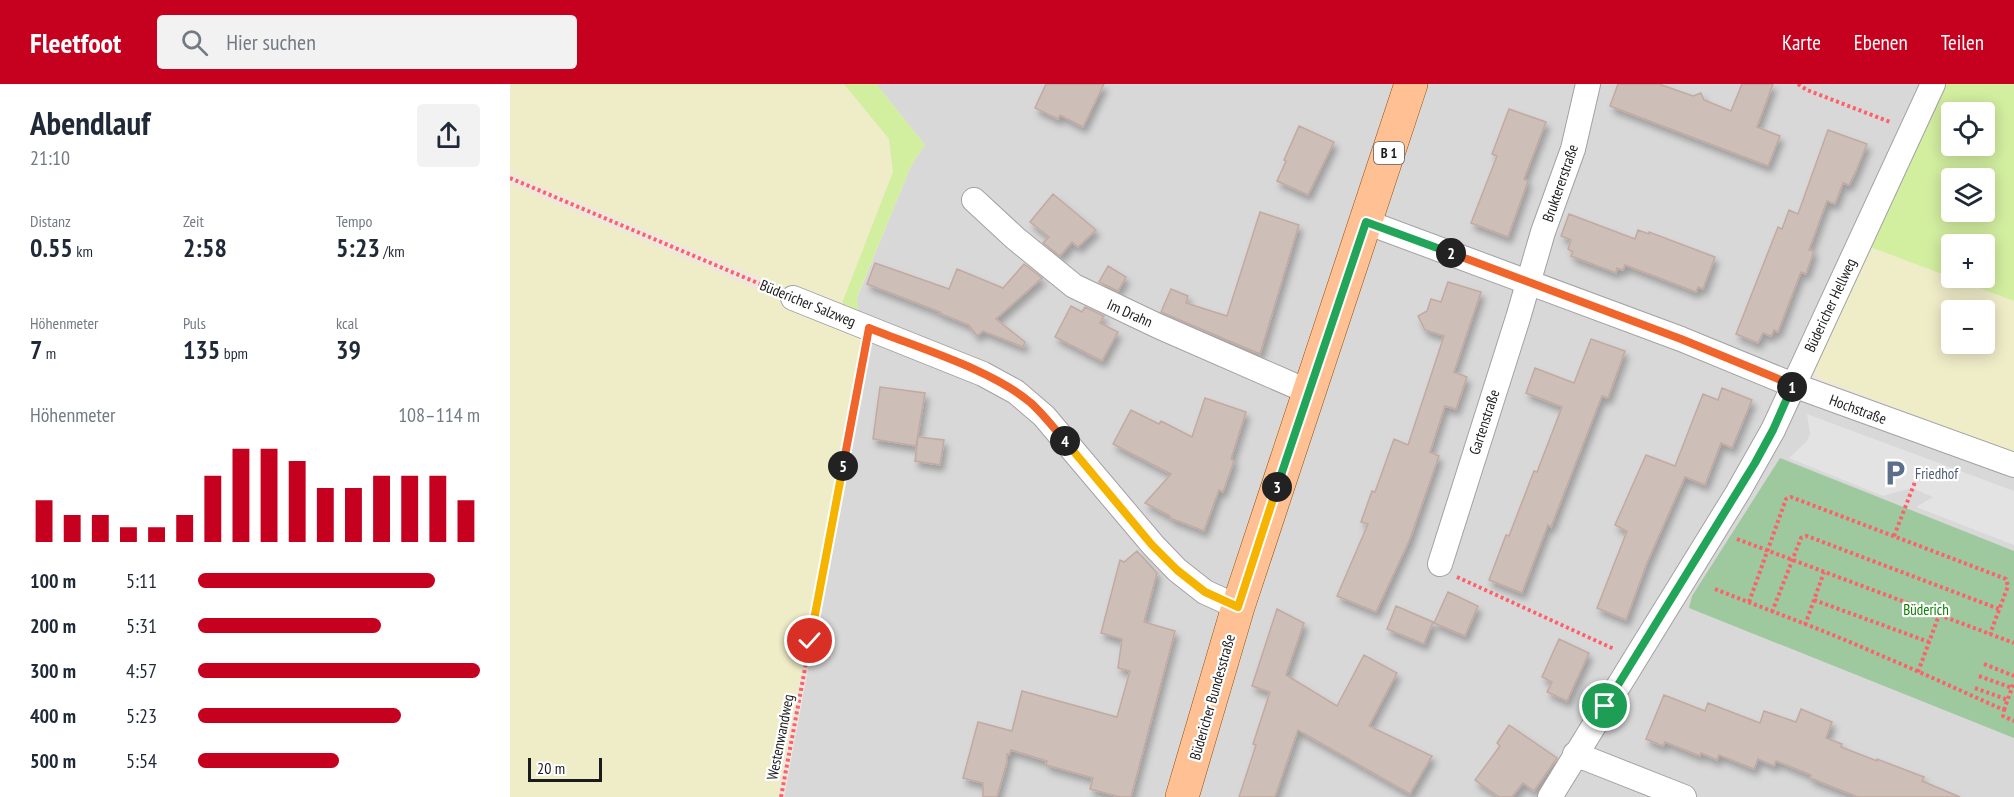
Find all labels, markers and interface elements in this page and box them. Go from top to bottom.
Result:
search box [157,15,577,69]
text: Fleetfoot [30,24,121,61]
icon: search [178,26,211,59]
text: Hier suchen [226,28,316,56]
text: Karte [1782,29,1821,56]
text: Ebenen [1854,29,1908,56]
text: Teilen [1941,29,1984,56]
text: Abendlauf [30,101,150,144]
map controls [1941,102,1995,354]
button: locate [1941,102,1995,156]
button: share [417,104,480,167]
road number: B 1 [1374,142,1404,164]
street label: Bruktererstraße [1538,142,1582,224]
text: 21:10 [30,145,70,171]
button: layers [1941,168,1995,222]
text: Distanz [30,211,71,231]
text: Zeit [183,211,204,231]
text: Tempo [336,211,372,231]
text: 0.55 [30,231,73,264]
text: 2:58 [183,231,227,264]
text: 5:23 [336,231,380,264]
button: + [1941,234,1995,288]
pin: 2 [1436,238,1466,268]
text: km [73,241,93,261]
text: /km [380,241,405,261]
text: 2 [1447,243,1455,263]
street label: Büdericher Hellweg [1800,255,1860,355]
street label: Büdericher Salzweg [757,275,859,331]
street label: Im Drahn [1104,295,1156,331]
button: − [1941,300,1995,354]
text: Höhenmeter [30,313,98,333]
text: Puls [183,313,206,333]
text: kcal [336,313,358,333]
text: 7 [30,333,42,366]
text: 135 [183,333,220,366]
text: 39 [336,333,361,366]
text: m [42,343,56,363]
text: bpm [220,343,248,363]
pin: 1 [1777,372,1807,402]
text: 1 [1788,377,1796,397]
street label: Gartenstraße [1465,387,1503,457]
street label: Hochstraße [1827,390,1889,428]
text: Höhenmeter [30,402,116,428]
text: 108–114 m [398,402,480,428]
pin: 4 [1050,426,1080,456]
text: 4 [1061,431,1069,451]
pin: 5 [828,451,858,481]
text: 5 [839,456,847,476]
parking icon: Friedhof [1880,458,1910,488]
place label: Friedhof [1915,464,1959,483]
pin: 3 [1262,472,1292,502]
text: 3 [1273,477,1281,497]
text: 100 m [30,568,76,594]
text: 5:11 [126,568,157,594]
park label: Büderich [1903,600,1949,619]
text: 200 m [30,613,76,639]
text: 5:31 [126,613,157,639]
pin [784,615,835,666]
icon: check [793,624,826,657]
street label: Büdericher Bundesstraße [1185,632,1239,762]
text: 300 m [30,658,76,684]
text: 4:57 [126,658,157,684]
pin [1579,680,1630,731]
icon: arrive [1588,689,1621,722]
street label: Westenwandweg [762,693,798,781]
text: 400 m [30,703,76,729]
text: 5:23 [126,703,157,729]
text: 500 m [30,748,76,774]
text: 5:54 [126,748,157,774]
scale bar [528,755,602,782]
text: 20 m [537,758,565,778]

